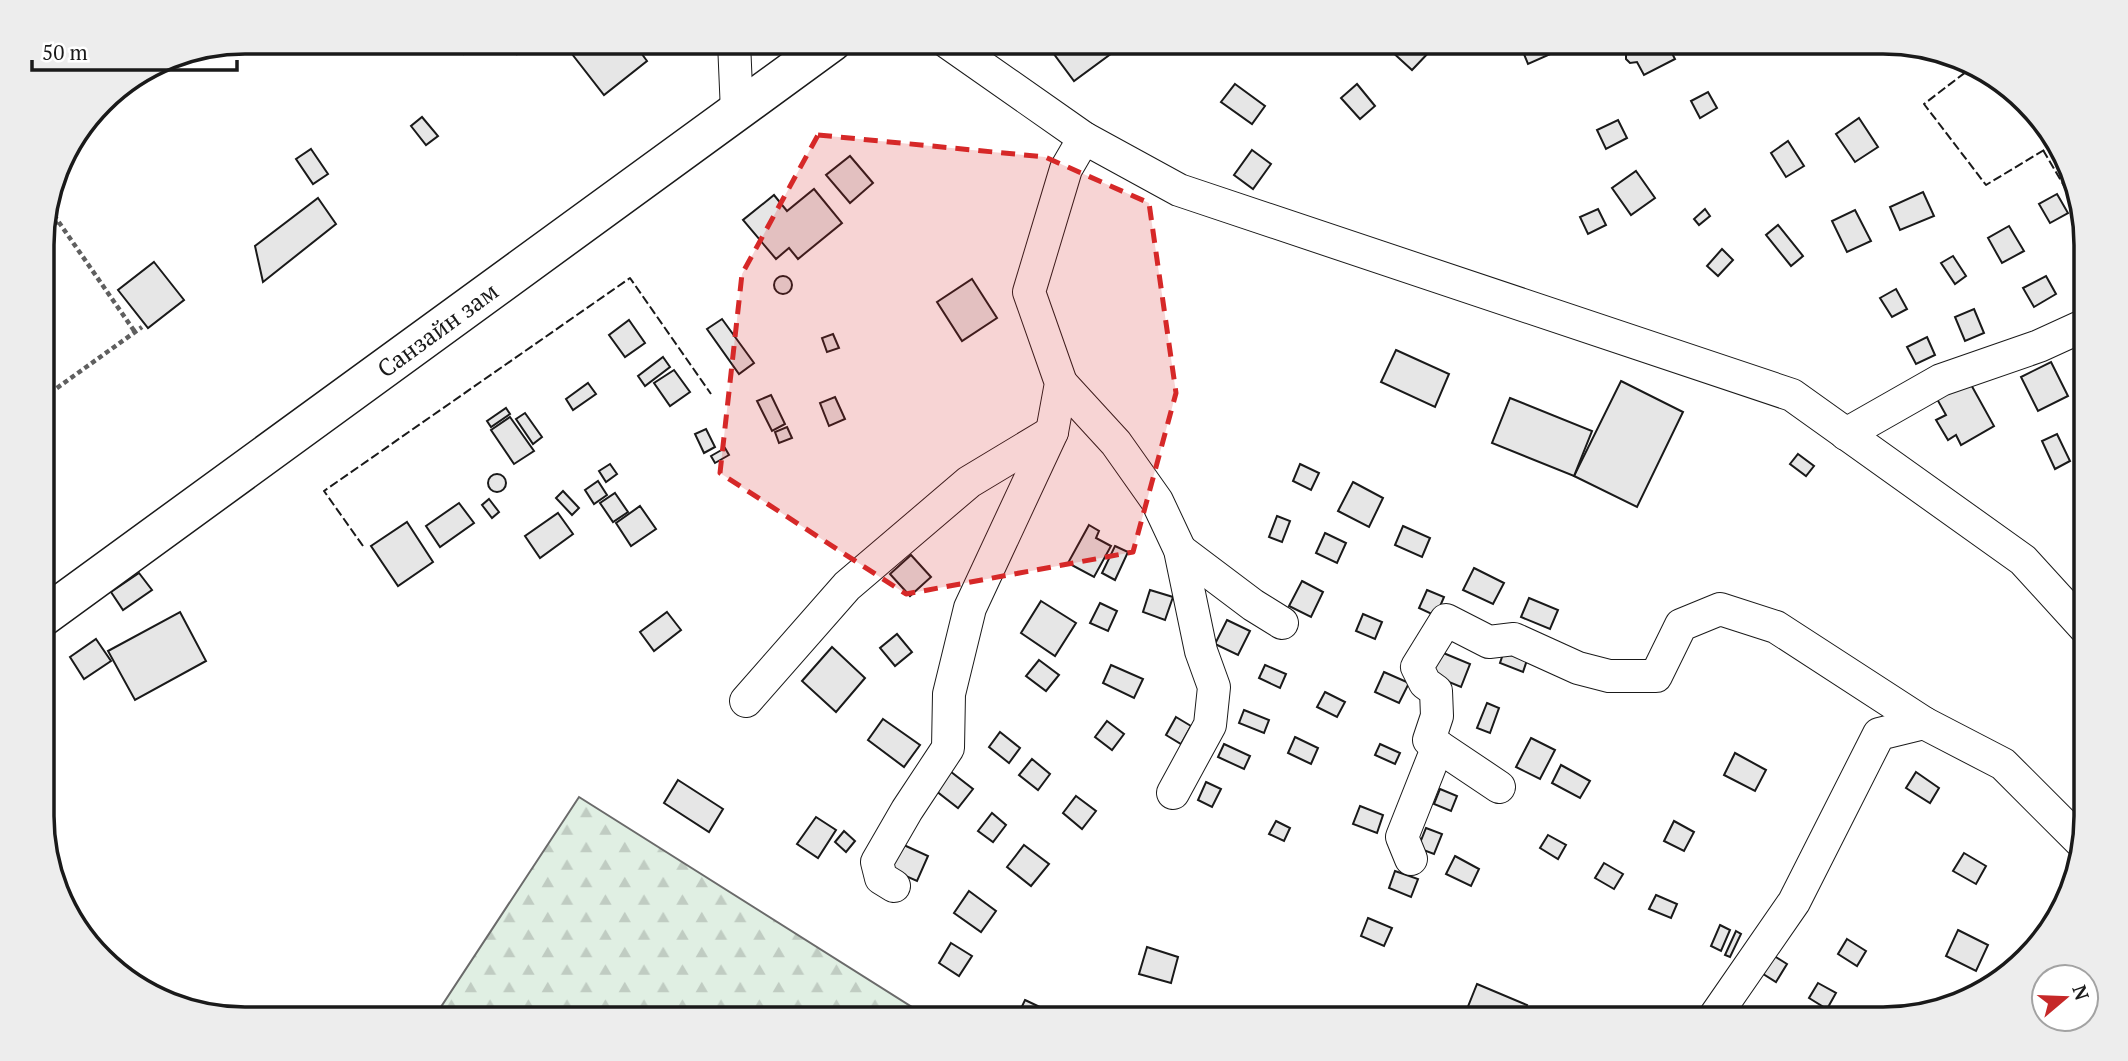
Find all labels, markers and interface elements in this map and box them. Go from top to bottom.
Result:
scale bar [32,28,236,72]
text: 50 m [42,38,88,66]
street label: Санзайн зам [370,275,504,384]
north arrow [2030,963,2100,1033]
text: N [2067,981,2096,1004]

